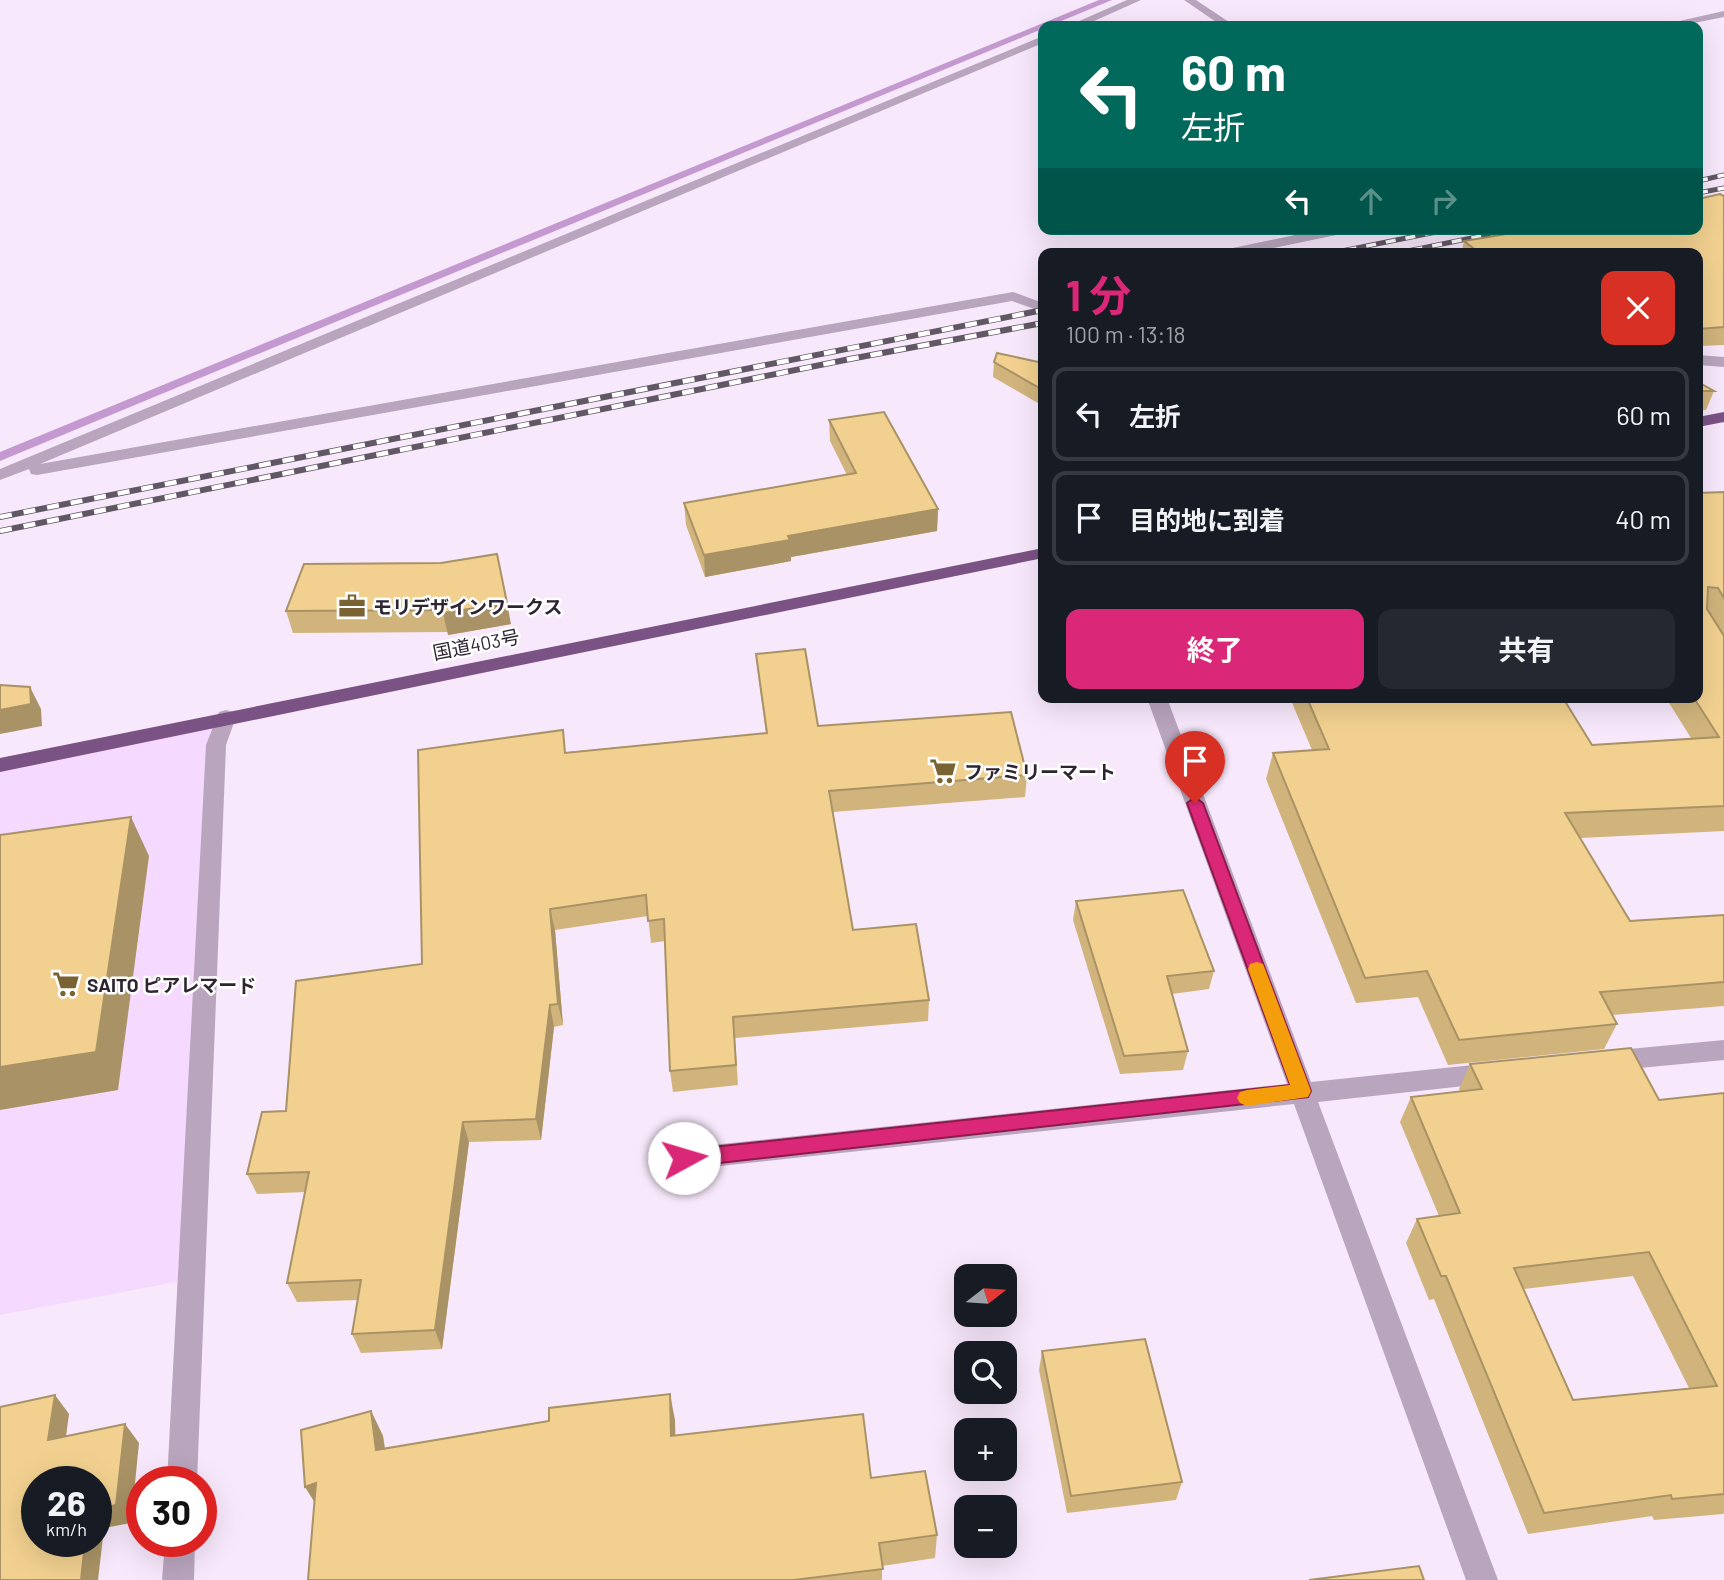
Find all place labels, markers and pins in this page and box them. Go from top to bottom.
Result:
office icon: モリデザインワークス [337,591,367,621]
place label: モリデザインワークス [373,595,562,618]
pin [1165,731,1225,803]
supermarket icon: ファミリーマート [928,756,958,786]
place label: ファミリーマート [964,760,1116,783]
supermarket icon: SAITO ピアレマード [51,969,81,999]
place label: SAITO ピアレマード [87,973,256,996]

